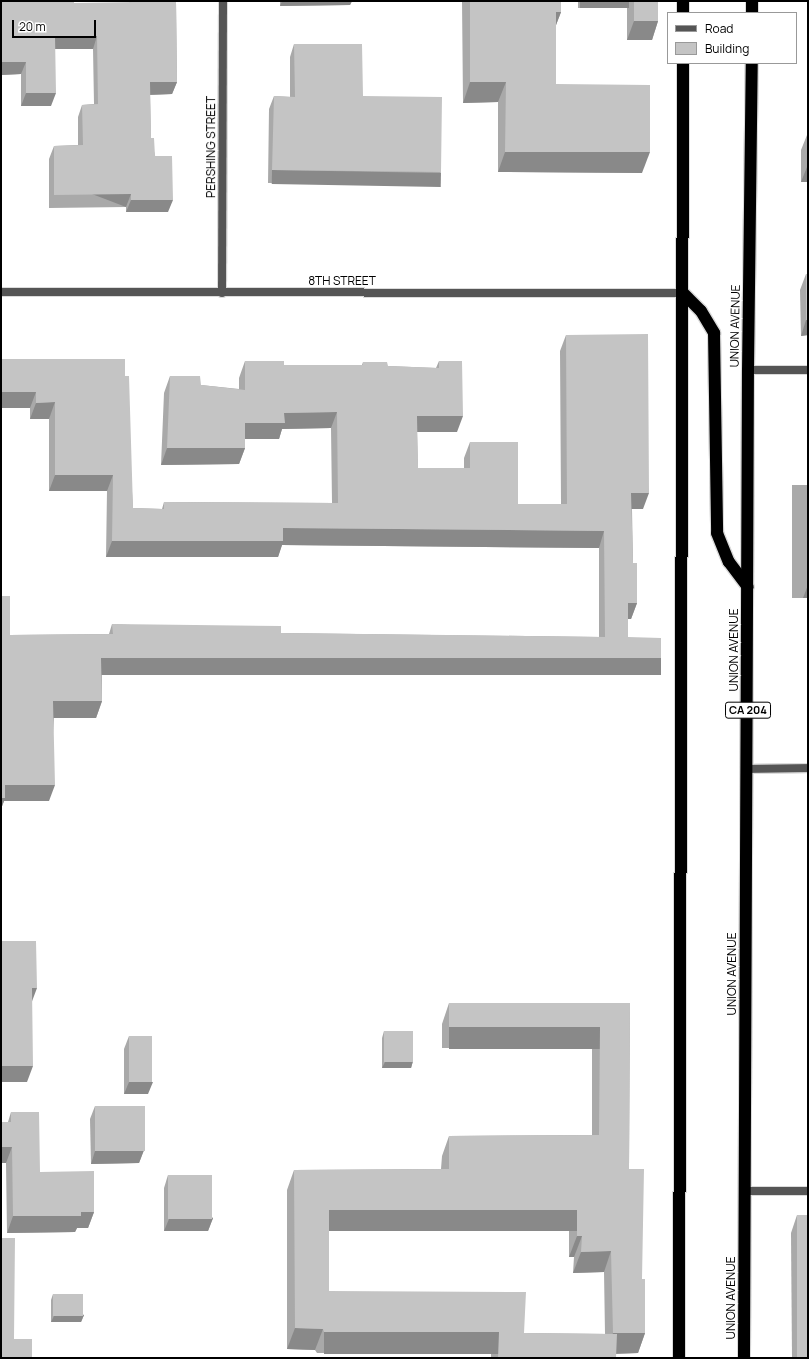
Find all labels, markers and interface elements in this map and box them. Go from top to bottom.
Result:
scale bar [14,12,98,38]
legend [667,12,797,64]
text: 20 m [19,18,46,35]
text: Road [705,20,733,37]
text: Building [705,40,749,57]
street label: PERSHING STREET [204,96,218,198]
street label: 8TH STREET [308,274,376,288]
street label: UNION AVENUE [727,284,743,368]
street label: UNION AVENUE [727,608,741,692]
road number: CA 204 [725,701,771,719]
street label: UNION AVENUE [725,932,739,1016]
street label: UNION AVENUE [724,1256,738,1340]

